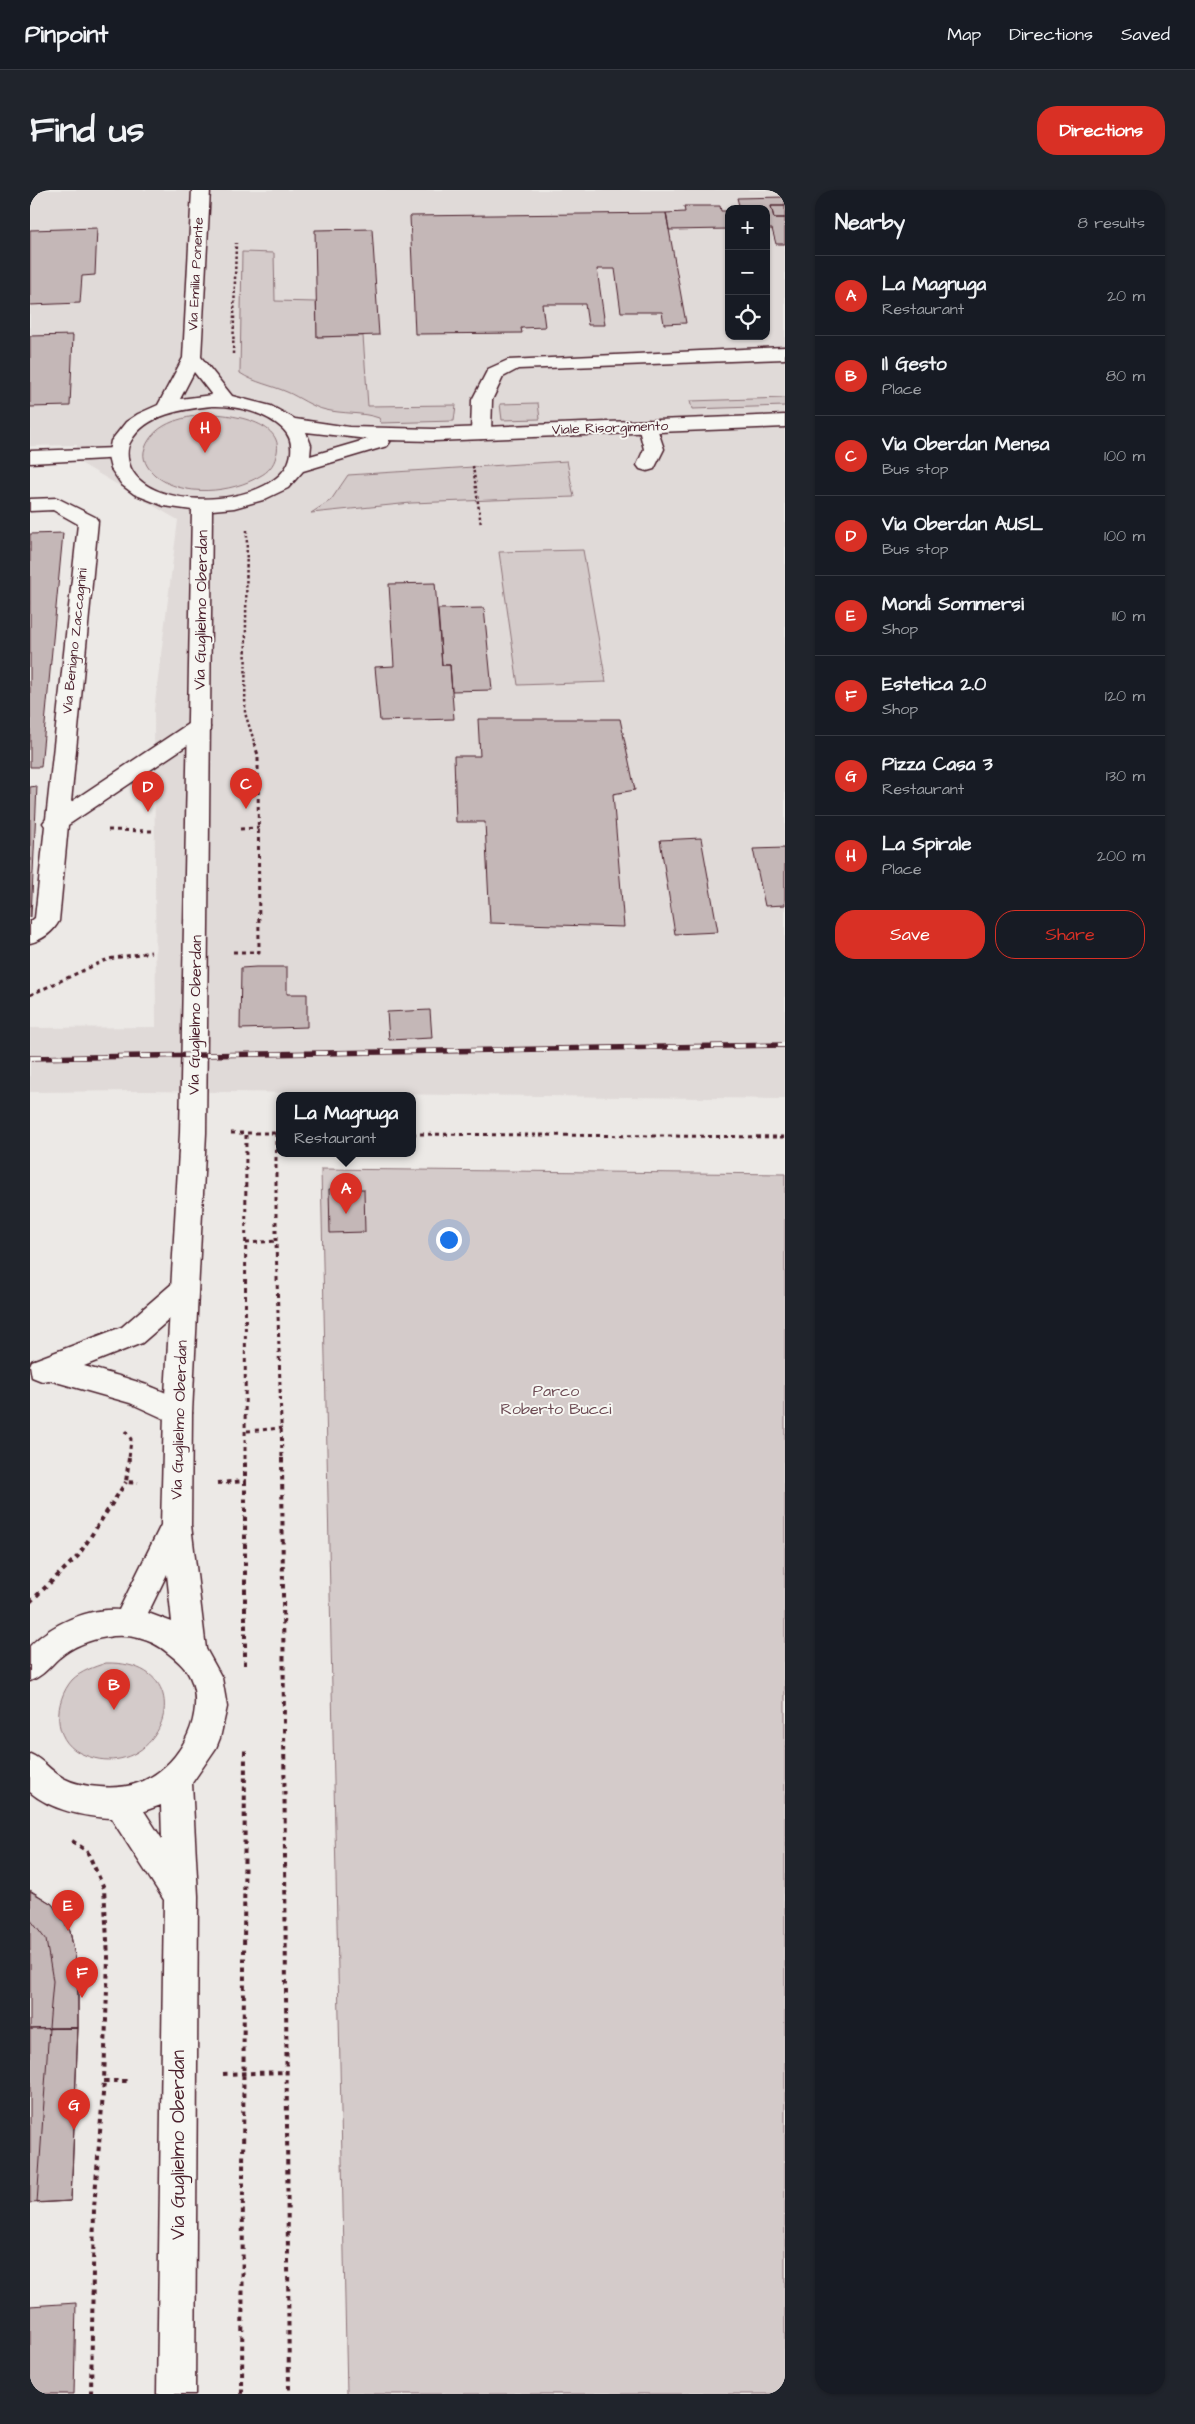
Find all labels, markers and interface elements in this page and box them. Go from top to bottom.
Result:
text: Pinpoint [25,18,108,52]
text: Map [947,22,981,47]
text: Directions [1009,22,1093,47]
text: Saved [1121,22,1170,47]
text: Find us [30,106,144,155]
button: Directions [1037,106,1165,155]
map controls [725,205,770,340]
button: + [725,205,770,250]
text: Nearby [835,208,905,237]
text: 8 results [1078,212,1145,234]
street label: Via Emilia Ponente [183,216,209,331]
button: − [725,250,770,295]
text: La Magnuga [882,271,986,298]
text: A [846,285,856,307]
text: 20 m [1107,285,1145,307]
button: locate [725,295,770,340]
text: Restaurant [882,298,964,320]
text: Il Gesto [882,351,947,378]
text: B [845,365,857,387]
text: 80 m [1106,365,1145,387]
text: Place [882,378,922,400]
pin: H [189,412,221,453]
street label: Viale Risorgimento [551,416,669,440]
text: Via Oberdan Mensa [882,431,1049,458]
text: C [845,445,857,467]
text: 100 m [1104,445,1145,467]
text: Bus stop [882,458,948,480]
text: Via Oberdan AUSL [882,511,1043,538]
text: D [846,525,856,547]
text: 100 m [1104,525,1145,547]
street label: Via Guglielmo Oberdan [189,530,214,690]
text: Bus stop [882,538,948,560]
street label: Via Benigno Zaccagnini [57,567,93,715]
text: Mondi Sommersi [882,591,1024,618]
text: E [846,605,856,627]
text: 110 m [1112,605,1145,627]
text: Shop [882,618,918,640]
text: Estetica 2.0 [882,671,986,698]
text: F [845,685,857,707]
text: 120 m [1105,685,1145,707]
text: Shop [882,698,918,720]
text: Pizza Casa 3 [882,751,993,778]
text: G [845,765,857,787]
text: 130 m [1106,765,1145,787]
pin: C [230,768,262,809]
pin: D [132,771,164,812]
text: Restaurant [882,778,964,800]
text: La Spirale [882,831,972,858]
text: H [846,845,856,867]
text: 200 m [1097,845,1145,867]
text: Place [882,858,922,880]
button: Save [835,910,985,959]
button: Share [995,910,1145,959]
street label: Via Guglielmo Oberdan [183,935,208,1095]
popup [276,1092,416,1157]
text: La Magnuga [294,1100,398,1127]
text: Restaurant [294,1127,376,1149]
pin: A [330,1173,362,1214]
your location [436,1227,462,1253]
street label: Via Guglielmo Oberdan [165,1340,194,1500]
park label: Parco Roberto Bucci [501,1380,612,1420]
pin: B [98,1669,130,1710]
pin: E [52,1890,84,1931]
pin: F [66,1957,98,1998]
street label: Via Guglielmo Oberdan [165,2050,193,2240]
pin: G [58,2089,90,2130]

